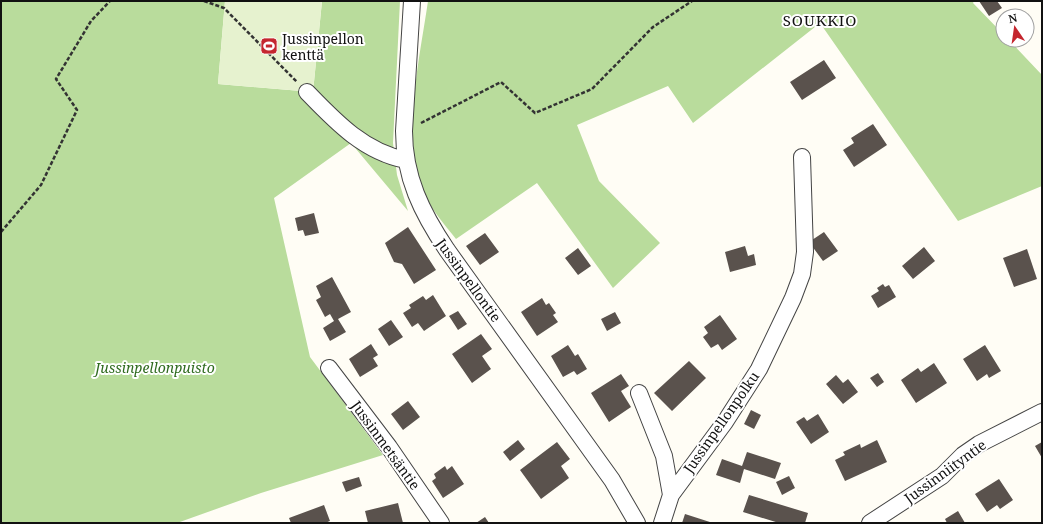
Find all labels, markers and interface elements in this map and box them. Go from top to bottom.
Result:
north arrow [995,8,1035,48]
text: N [1007,9,1019,26]
district label: SOUKKIO [783,10,857,30]
place label: Jussinpellon kenttä [281,29,364,64]
sports icon: Jussinpellon kenttä [259,36,279,56]
street label: Jussinpellontie [432,234,506,326]
park label: Jussinpellonpuisto [92,358,215,377]
street label: Jussinpellonpolku [678,367,763,477]
street label: Jussinmetsäntie [347,396,425,493]
street label: Jussinniityntie [899,435,990,508]

